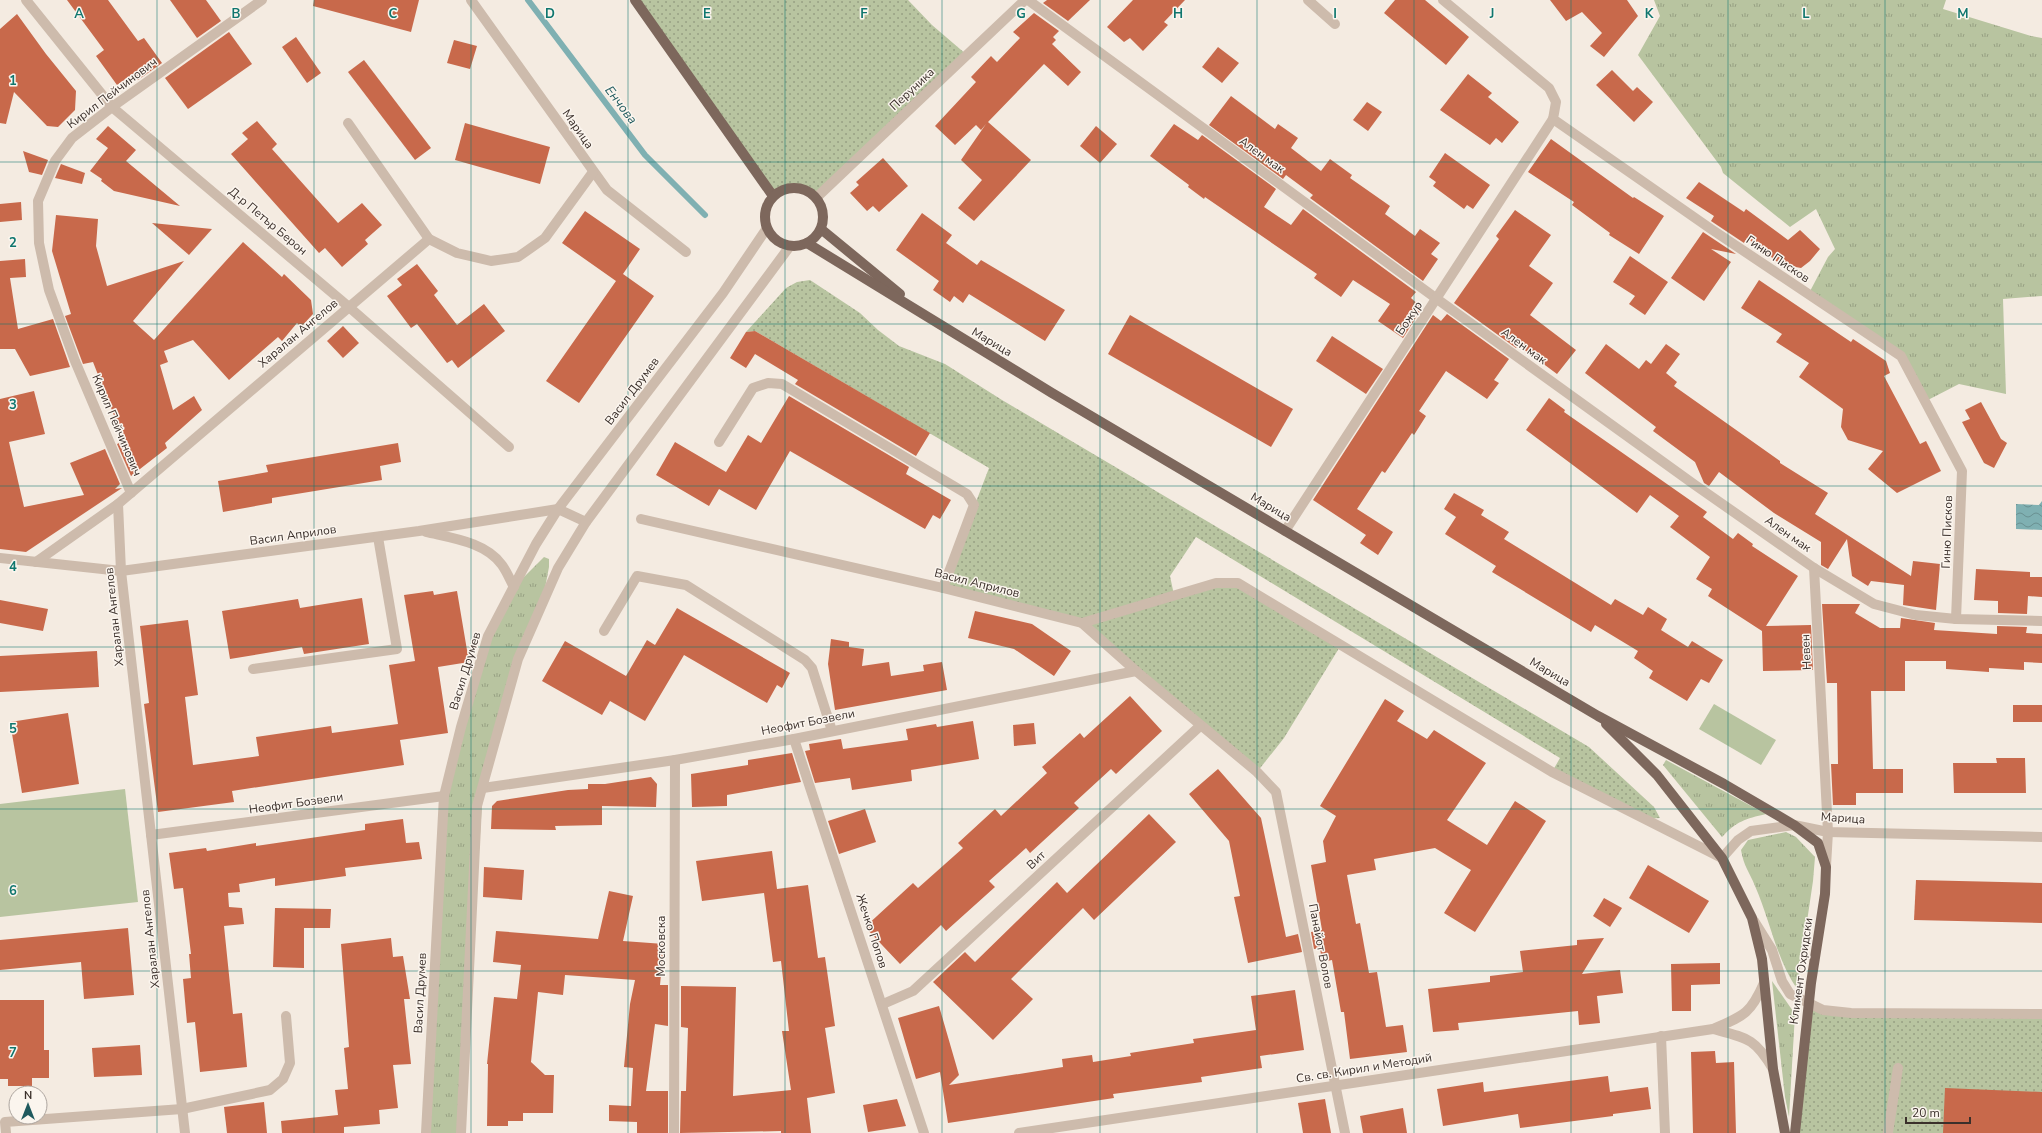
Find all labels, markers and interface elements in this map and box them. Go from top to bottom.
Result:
text: A [74,5,84,23]
text: B [232,5,241,23]
text: C [389,5,398,23]
text: D [545,5,555,23]
text: E [703,5,711,23]
text: F [860,5,868,23]
text: G [1016,5,1026,23]
text: H [1173,5,1183,23]
text: I [1333,5,1337,23]
text: J [1489,5,1494,23]
text: K [1645,5,1654,23]
text: L [1802,5,1810,23]
text: M [1957,5,1969,23]
street label: Кирил Пейчинович [64,54,160,132]
street label: Перуника [886,64,938,114]
text: 1 [9,72,17,90]
water label: Енчова [601,82,641,128]
street label: Марица [559,106,597,152]
street label: Ален мак [1236,133,1289,177]
street label: Д-р Петър Берон [225,183,311,259]
street label: Гиню Писков [1743,232,1813,286]
text: 2 [9,234,17,252]
street label: Харалан Ангелов [255,295,341,371]
street label: Божур [1392,298,1426,338]
street label: Марица [969,324,1015,360]
street label: Ален мак [1498,324,1551,368]
street label: Васил Друмев [601,354,663,428]
street label: Кирил Пейчинович [88,372,146,478]
text: 3 [9,396,17,414]
street label: Марица [1248,489,1294,525]
street label: Гиню Писков [1938,495,1956,569]
street label: Ален мак [1762,512,1815,556]
street label: Васил Априлов [249,521,338,549]
text: 4 [9,558,17,576]
street label: Васил Априлов [933,565,1022,601]
street label: Харалан Ангелов [101,566,127,667]
street label: Васил Друмев [446,630,485,712]
street label: Невен [1797,634,1815,670]
street label: Марица [1527,654,1573,690]
street label: Неофит Бозвели [760,705,856,739]
text: 5 [9,720,17,738]
street label: Неофит Бозвели [248,788,344,818]
street label: Марица [1820,808,1866,828]
street label: Вит [1023,847,1049,873]
text: 6 [9,882,17,900]
street label: Харалан Ангелов [137,888,163,989]
street label: Жечко Попов [852,892,892,971]
street label: Панайот Волов [1305,902,1337,990]
street label: Московска [653,916,669,976]
street label: Климент Охридски [1786,917,1816,1025]
street label: Васил Друмев [410,952,430,1034]
text: 7 [9,1044,17,1062]
street label: Св. св. Кирил и Методий [1295,1049,1433,1087]
north arrow [8,1085,48,1125]
text: N [24,1088,32,1103]
scale bar [1906,1099,1970,1125]
text: 20 m [1912,1105,1940,1121]

